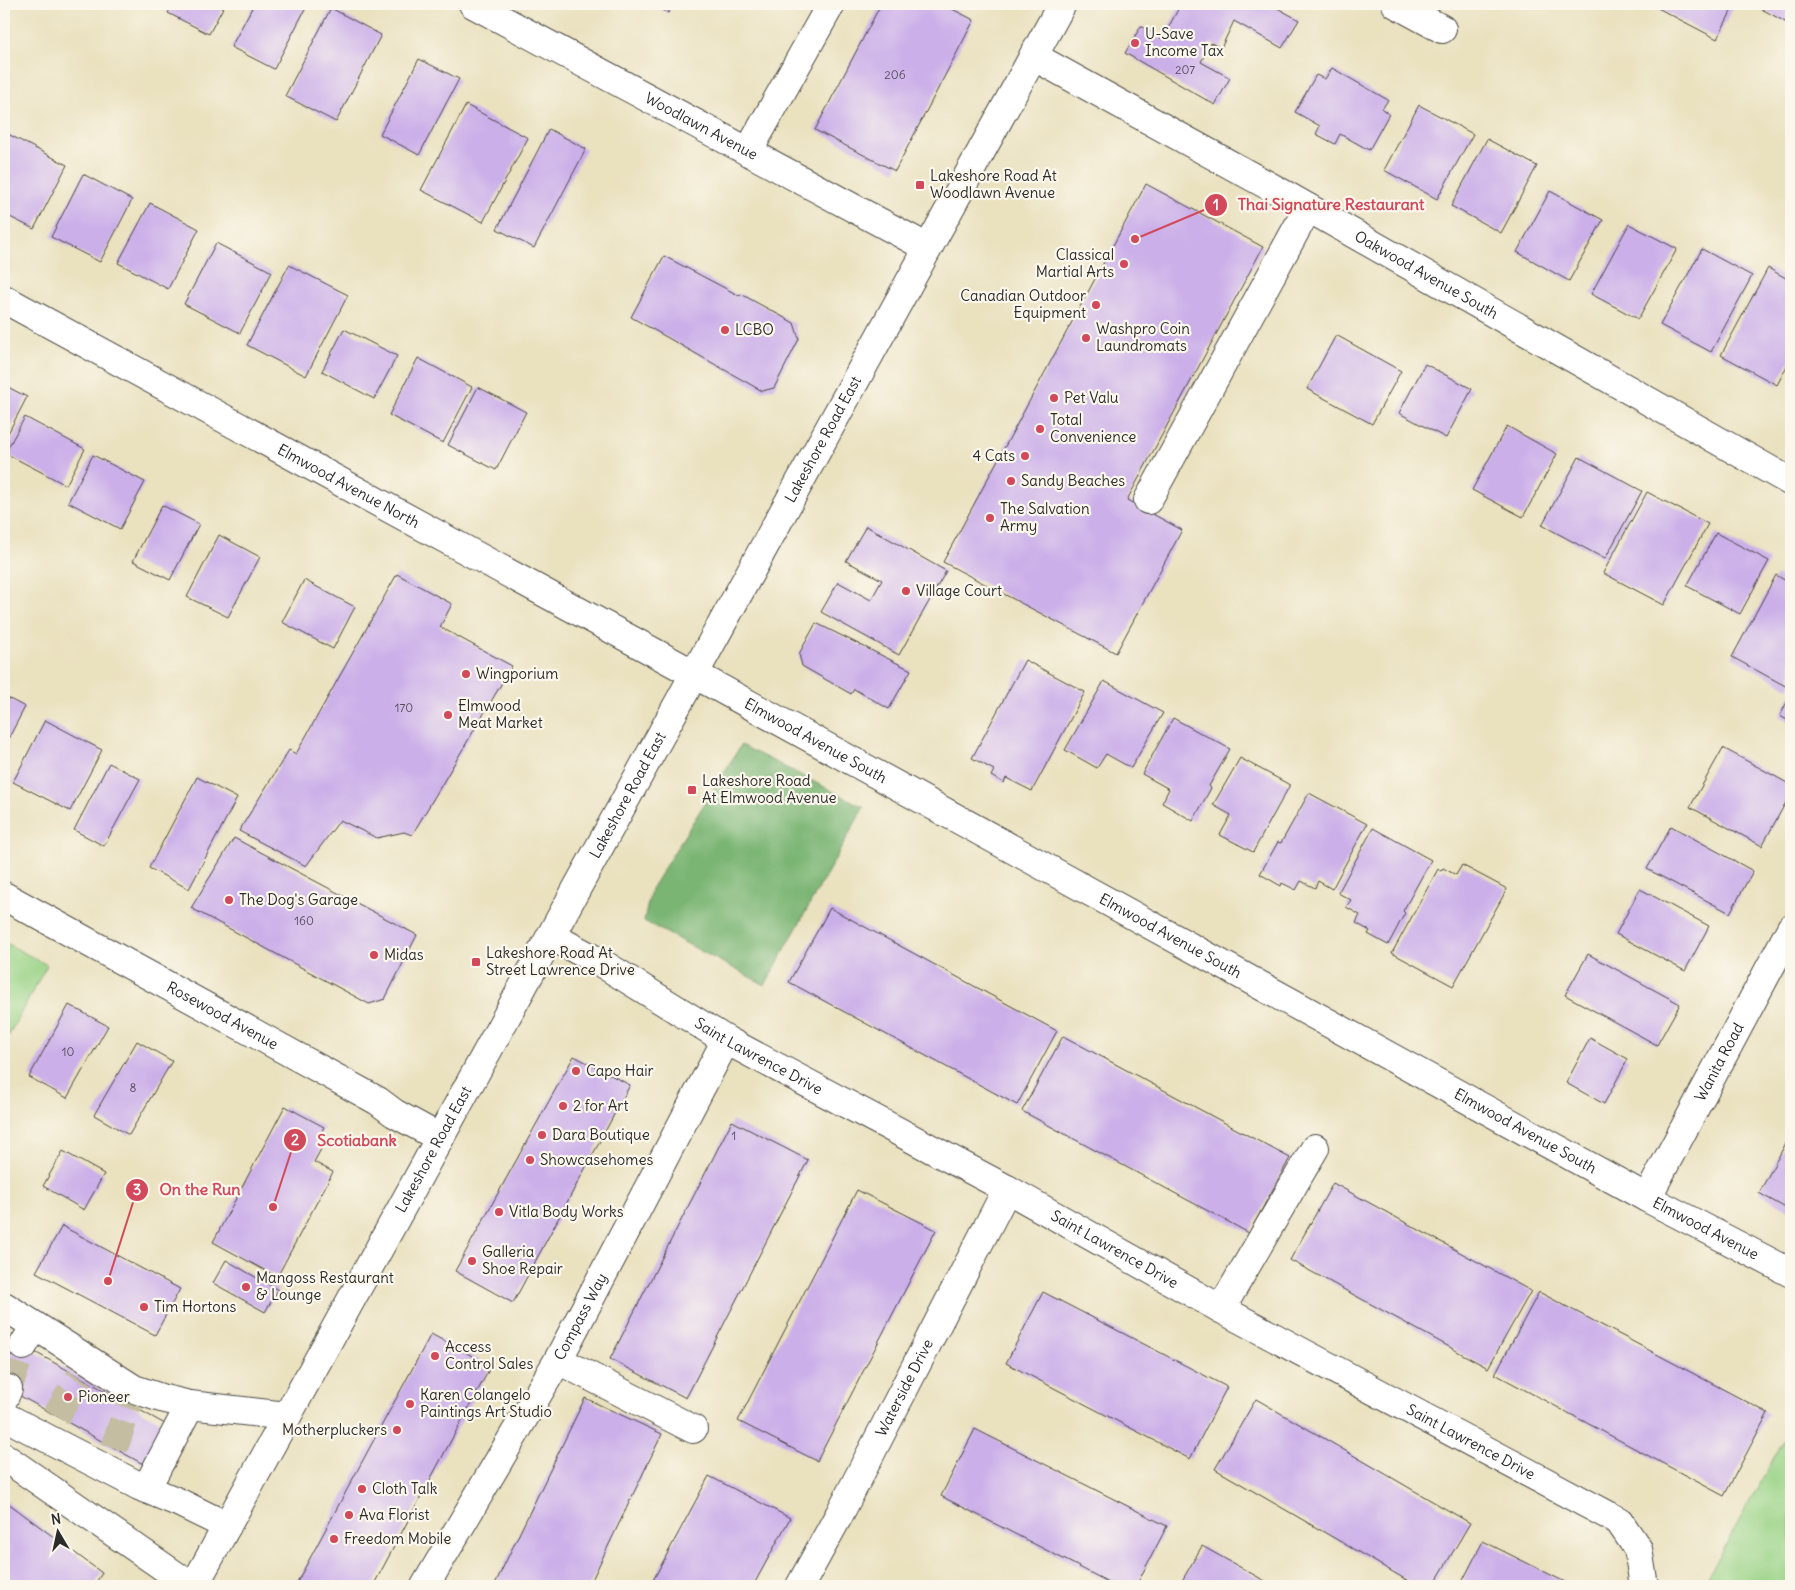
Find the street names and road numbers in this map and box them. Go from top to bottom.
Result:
street label: Woodlawn Avenue [642,88,761,164]
street label: Oakwood Avenue South [1351,226,1502,323]
street label: Lakeshore Road East [780,372,865,506]
street label: Elmwood Avenue North [274,439,423,532]
street label: Elmwood Avenue South [741,694,891,787]
street label: Lakeshore Road East [585,728,670,862]
street label: Elmwood Avenue South [1096,889,1245,982]
street label: Rosewood Avenue [164,977,282,1053]
street label: Saint Lawrence Drive [691,1013,826,1098]
street label: Wanita Road [1690,1019,1748,1104]
street label: Lakeshore Road East [391,1083,475,1216]
street label: Elmwood Avenue South [1451,1084,1600,1178]
street label: Elmwood Avenue [1650,1193,1762,1263]
street label: Saint Lawrence Drive [1048,1206,1182,1292]
street label: Compass Way [550,1270,611,1363]
street label: Waterside Drive [871,1336,937,1440]
street label: Saint Lawrence Drive [1403,1400,1539,1484]

